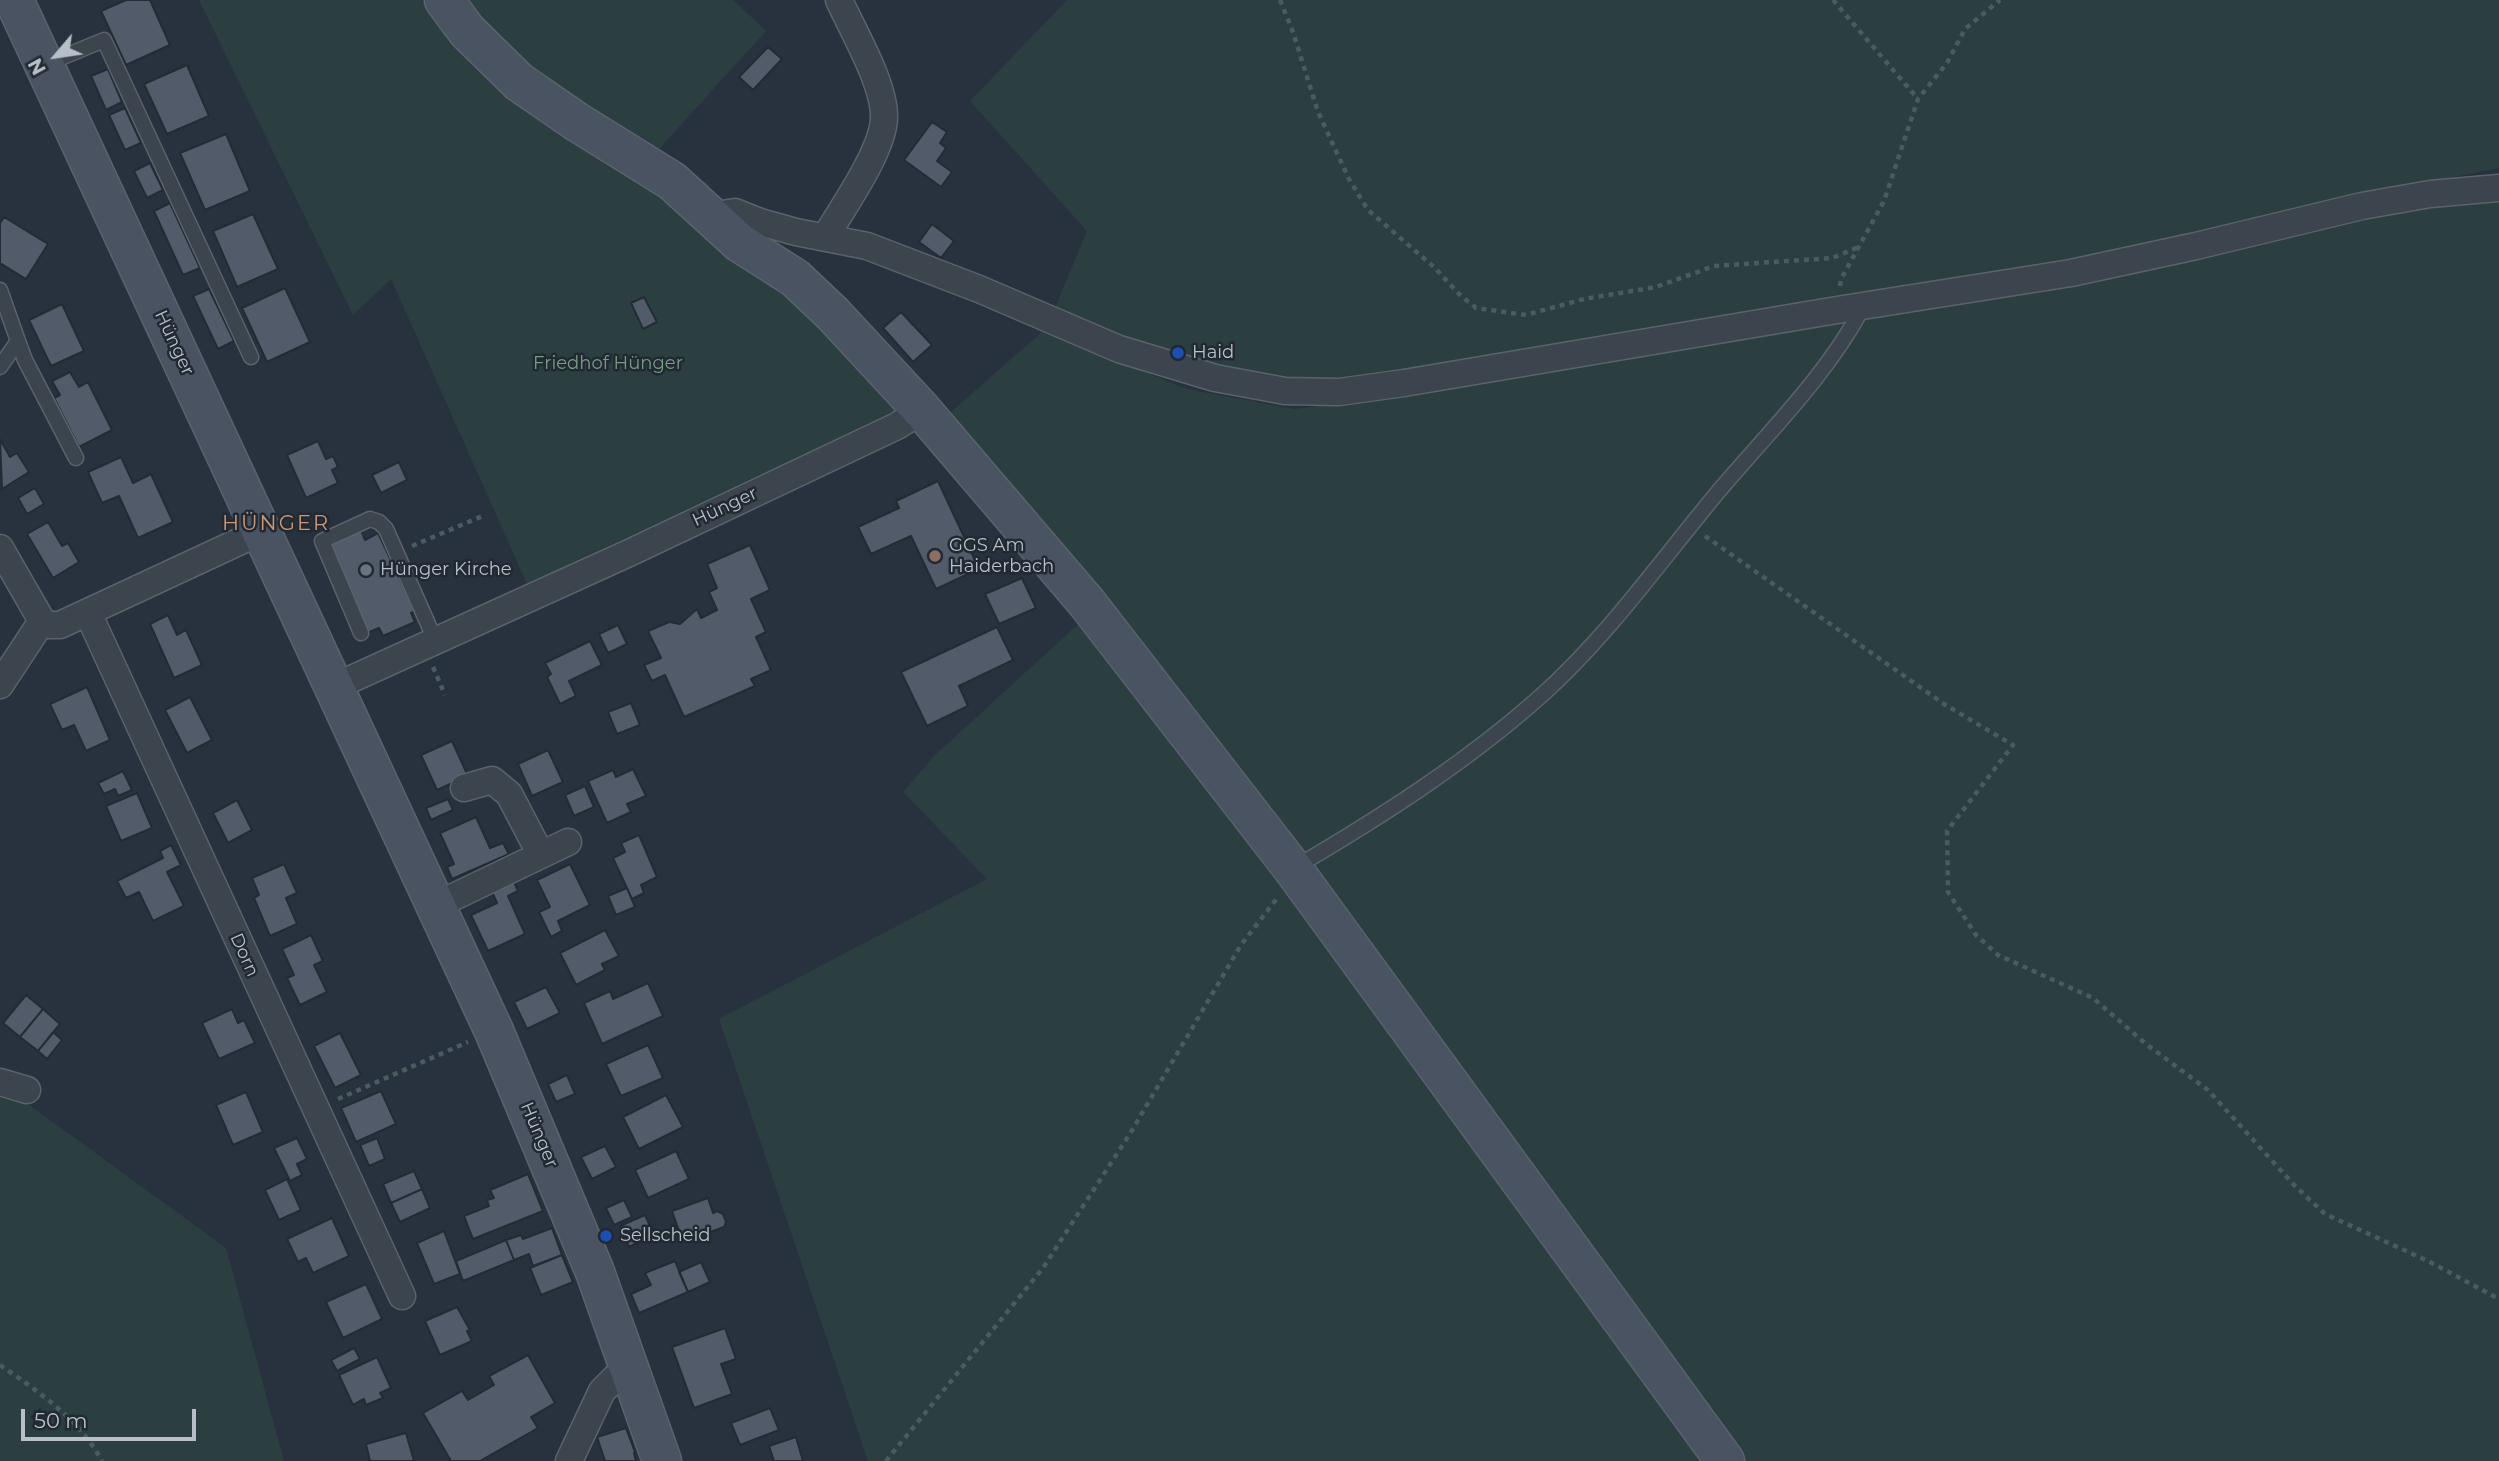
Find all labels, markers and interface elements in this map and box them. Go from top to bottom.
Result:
north arrow [21,21,91,91]
text: N [23,54,51,79]
street label: Hünger [150,307,198,379]
place label: Haid [1192,342,1234,364]
marker: Haid [1170,345,1186,361]
park label: Friedhof Hünger [533,353,683,375]
street label: Hünger [689,483,761,531]
district label: HÜNGER [223,511,329,537]
place label: GGS Am Haiderbach [949,535,1054,578]
marker: GGS Am Haiderbach [927,548,943,564]
place label: Hünger Kirche [380,559,512,581]
marker: Hünger Kirche [358,562,374,578]
street label: Dorn [225,930,263,980]
street label: Hünger [516,1099,562,1171]
place label: Sellscheid [620,1225,710,1247]
marker: Sellscheid [598,1228,614,1244]
scale bar [24,1394,200,1438]
text: 50 m [34,1408,88,1433]

